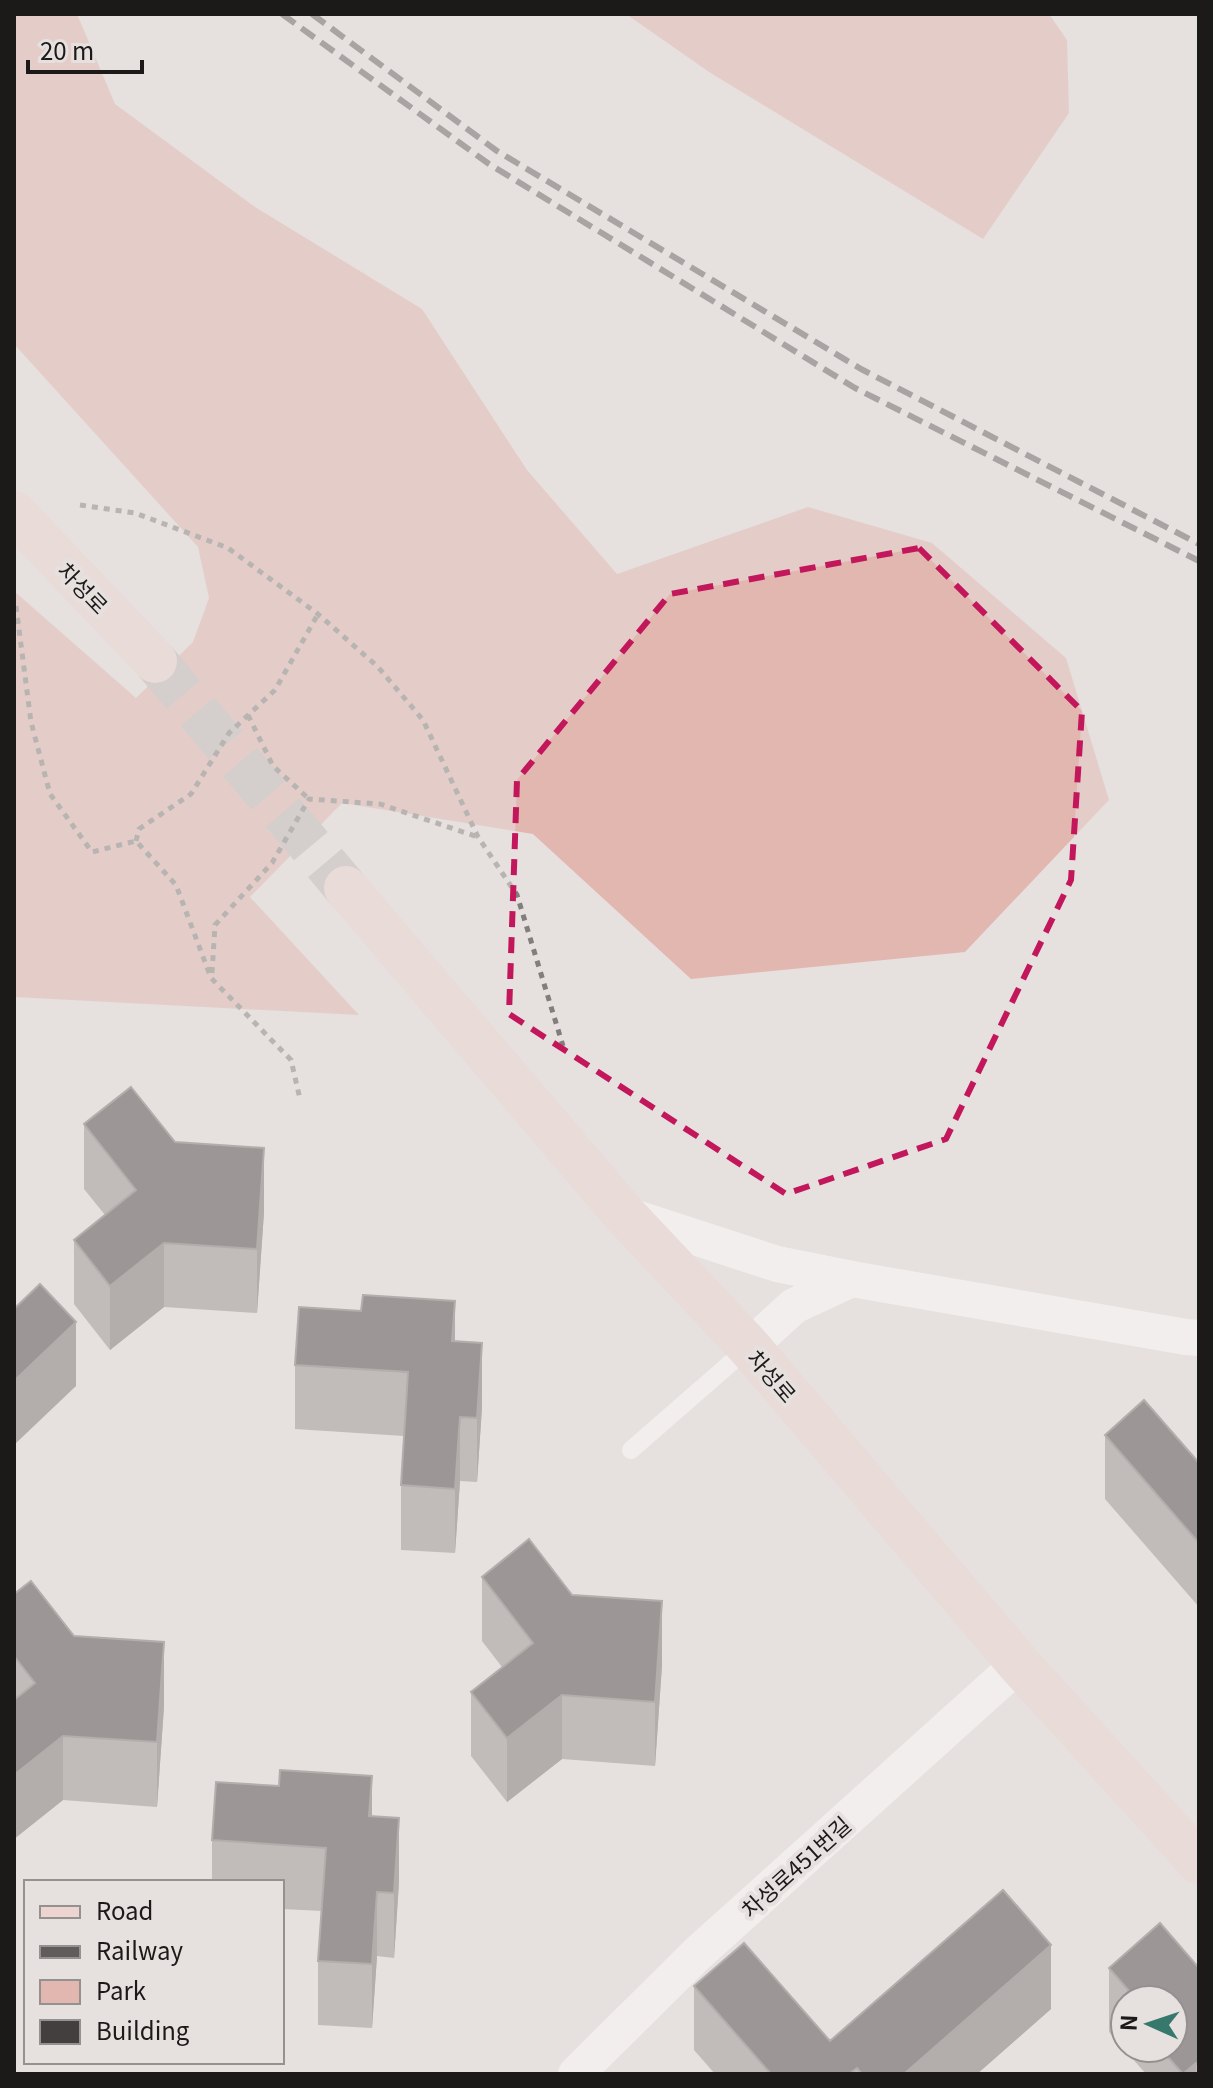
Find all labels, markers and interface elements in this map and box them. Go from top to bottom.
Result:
scale bar [28,24,142,74]
text: 20 m [40,32,94,67]
street label: 차성로 [51,554,117,620]
street label: 차성로 [741,1342,805,1408]
street label: 차성로451번길 [733,1808,857,1924]
legend [24,1880,284,2064]
text: Road [96,1892,153,1927]
text: Railway [96,1932,183,1967]
text: Park [96,1972,147,2007]
north arrow [1109,1984,1189,2064]
text: Building [96,2012,190,2047]
text: N [1111,2014,1143,2032]

